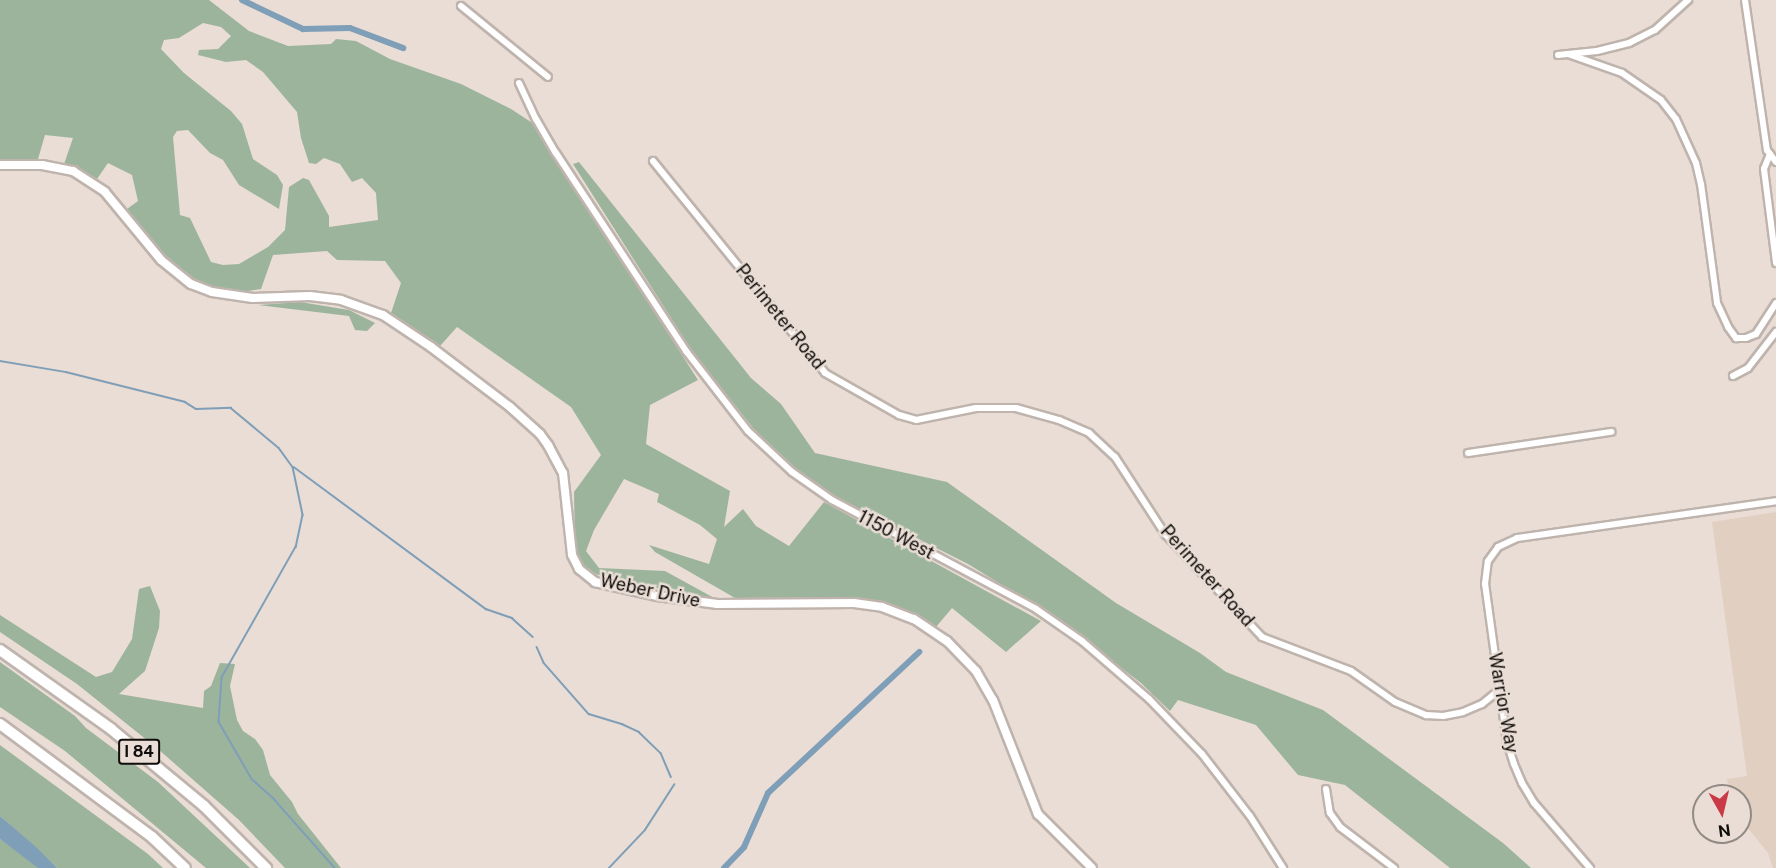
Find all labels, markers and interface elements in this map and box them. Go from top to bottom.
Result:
street label: Perimeter Road [731,260,829,374]
street label: 1150 West [854,506,938,564]
street label: Perimeter Road [1156,521,1258,631]
street label: Weber Drive [598,570,702,612]
street label: Warrior Way [1483,651,1523,755]
road number: I 84 [118,739,160,765]
north arrow [1692,784,1752,844]
text: N [1717,820,1732,841]

